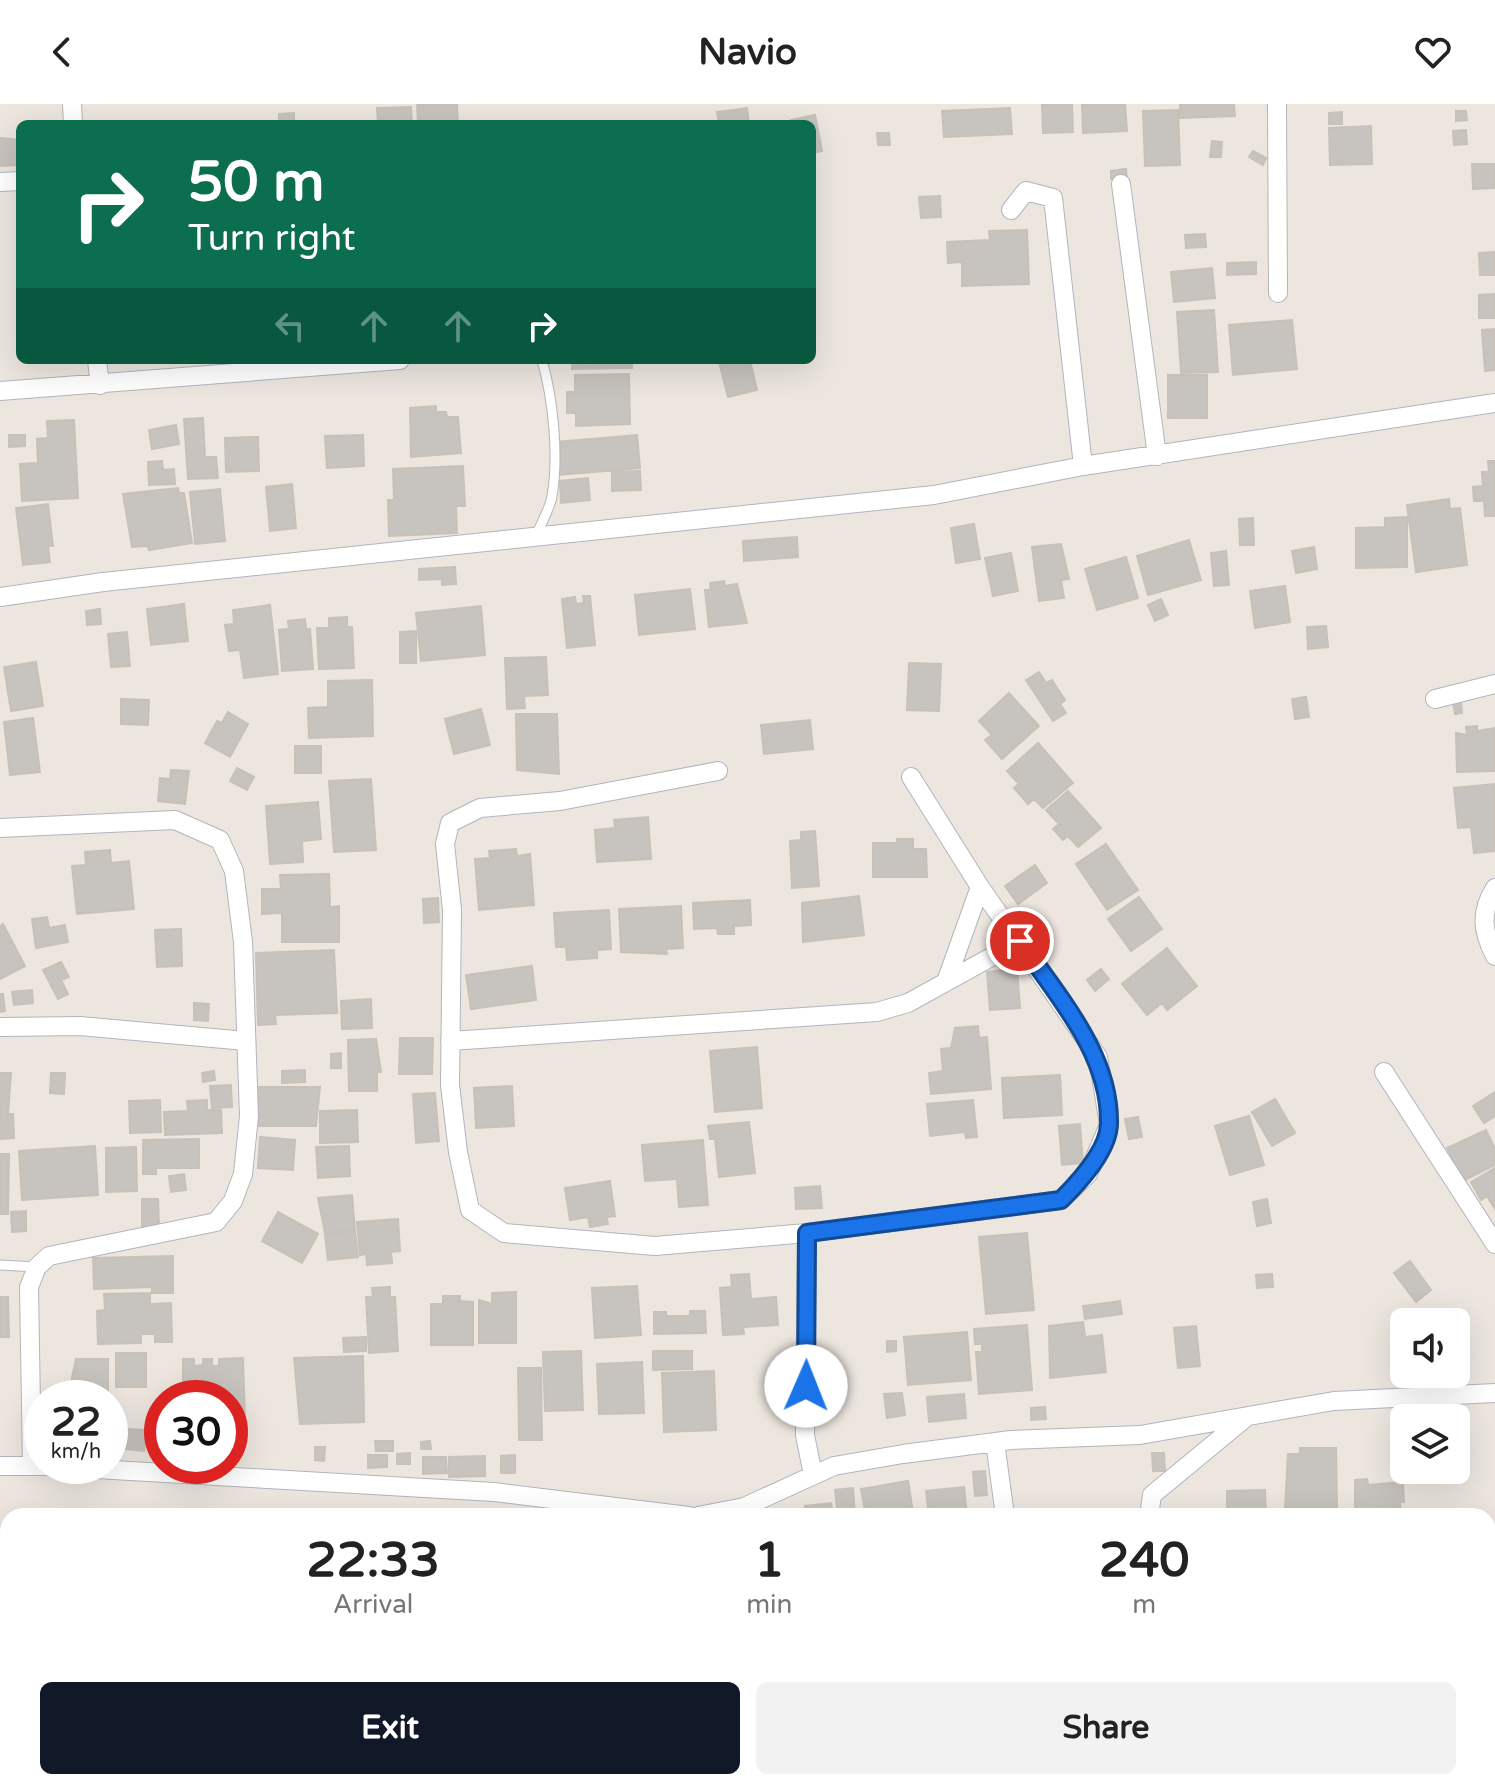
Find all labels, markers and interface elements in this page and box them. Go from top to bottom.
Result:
icon: back [40,30,84,74]
icon: heart [1411,30,1455,74]
text: Navio [698,31,797,74]
text: 50 m [188,149,324,216]
icon: right [56,152,160,256]
text: Turn right [188,217,355,260]
icon: left [268,304,312,348]
icon: ahead [352,304,396,348]
icon: ahead [436,304,480,348]
icon: right [520,304,564,348]
pin [986,907,1054,975]
icon: arrive [998,919,1042,963]
map controls [1390,1308,1470,1484]
button: sound [1390,1308,1470,1388]
position arrow [764,1344,848,1428]
speed limit sign: 30 [144,1380,248,1484]
text: 22 [51,1398,101,1446]
button: layers [1390,1404,1470,1484]
text: km/h [51,1440,101,1464]
text: 22:33 [307,1532,440,1590]
text: 1 [754,1532,784,1590]
text: 240 [1099,1532,1189,1590]
text: Arrival [333,1589,413,1620]
text: min [746,1589,792,1620]
text: m [1132,1589,1156,1620]
button: Exit [40,1682,740,1774]
button: Share [756,1682,1456,1774]

